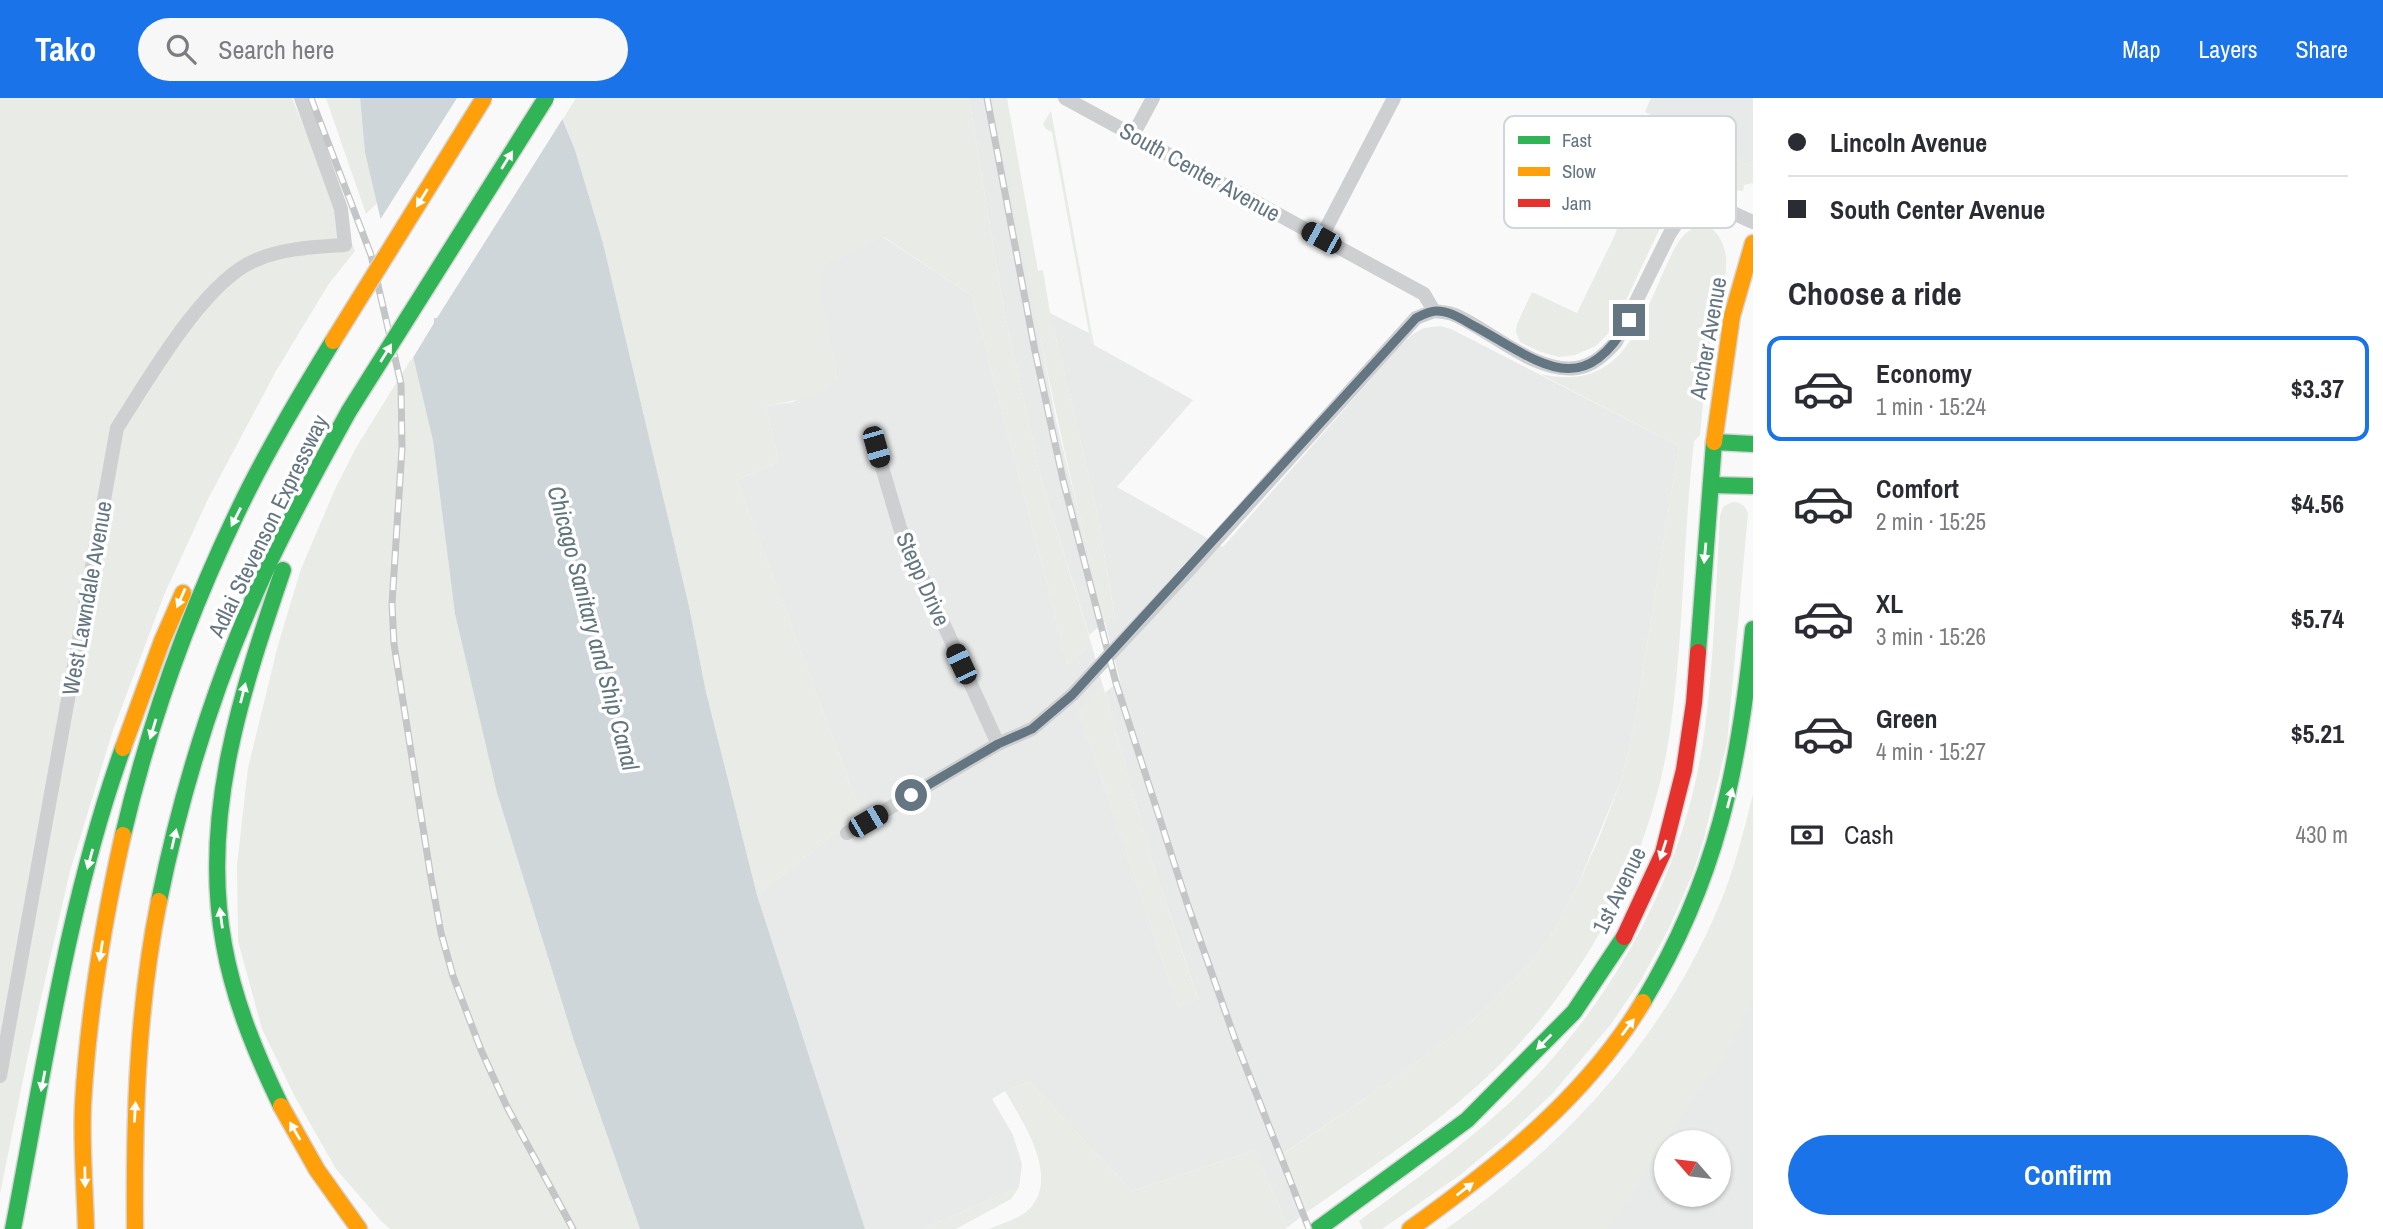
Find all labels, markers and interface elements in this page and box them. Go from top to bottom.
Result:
search box [138,18,628,81]
text: Tako [35,27,96,71]
icon: search [162,30,200,68]
text: Search here [218,32,334,67]
text: Map [2122,33,2160,65]
text: Layers [2198,33,2257,65]
text: Share [2295,33,2348,65]
street label: South Center Avenue [1114,115,1286,229]
legend [1504,116,1736,228]
text: Lincoln Avenue [1830,125,1987,160]
text: Fast [1562,127,1592,153]
one-way arrow [500,151,513,170]
text: Slow [1562,158,1597,184]
one-way arrow [416,188,429,207]
text: Jam [1562,190,1591,216]
text: South Center Avenue [1830,192,2045,227]
car [1298,219,1345,257]
text: Choose a ride [1788,272,1962,315]
street label: Archer Avenue [1681,274,1733,402]
route end [1613,304,1645,336]
one-way arrow [379,343,392,363]
text: Economy [1876,356,1972,391]
icon: car [1792,357,1855,420]
text: $3.37 [2291,371,2344,406]
text: 1 min · 15:24 [1876,391,1986,422]
street label: Adlai Stevenson Expressway [200,409,335,643]
car [861,424,892,470]
text: Comfort [1876,471,1959,506]
icon: car [1792,472,1855,535]
water label: Chicago Sanitary and Ship Canal [541,482,648,774]
text: $4.56 [2291,486,2344,521]
street label: West Lawndale Avenue [54,498,119,697]
text: 2 min · 15:25 [1876,506,1986,537]
one-way arrow [230,508,242,528]
street label: Stepp Drive [889,527,958,631]
one-way arrow [1699,542,1710,564]
text: XL [1876,586,1903,621]
icon: car [1792,587,1855,650]
one-way arrow [175,588,187,608]
text: $5.74 [2291,601,2344,636]
text: 3 min · 15:26 [1876,621,1986,652]
car [943,641,980,687]
one-way arrow [238,682,249,704]
text: Green [1876,701,1938,736]
icon: car [1792,702,1855,765]
text: $5.21 [2291,716,2344,751]
one-way arrow [147,719,157,740]
text: 4 min · 15:27 [1876,736,1986,767]
route start [895,779,927,811]
one-way arrow [1725,787,1735,808]
car [845,801,892,841]
icon: cash [1788,816,1826,854]
text: Cash [1844,817,1894,852]
text: 430 m [2296,819,2348,850]
one-way arrow [169,828,180,850]
one-way arrow [1657,840,1668,861]
street label: 1st Avenue [1584,841,1653,938]
one-way arrow [84,848,95,870]
one-way arrow [215,906,226,928]
one-way arrow [95,940,106,962]
one-way arrow [1620,1018,1634,1036]
one-way arrow [1537,1033,1553,1050]
one-way arrow [37,1070,48,1092]
one-way arrow [130,1101,141,1123]
one-way arrow [289,1121,301,1140]
north arrow [1654,1130,1731,1208]
map controls [1654,1130,1731,1207]
button: Confirm [1788,1135,2348,1215]
one-way arrow [79,1166,90,1188]
one-way arrow [1456,1182,1474,1196]

